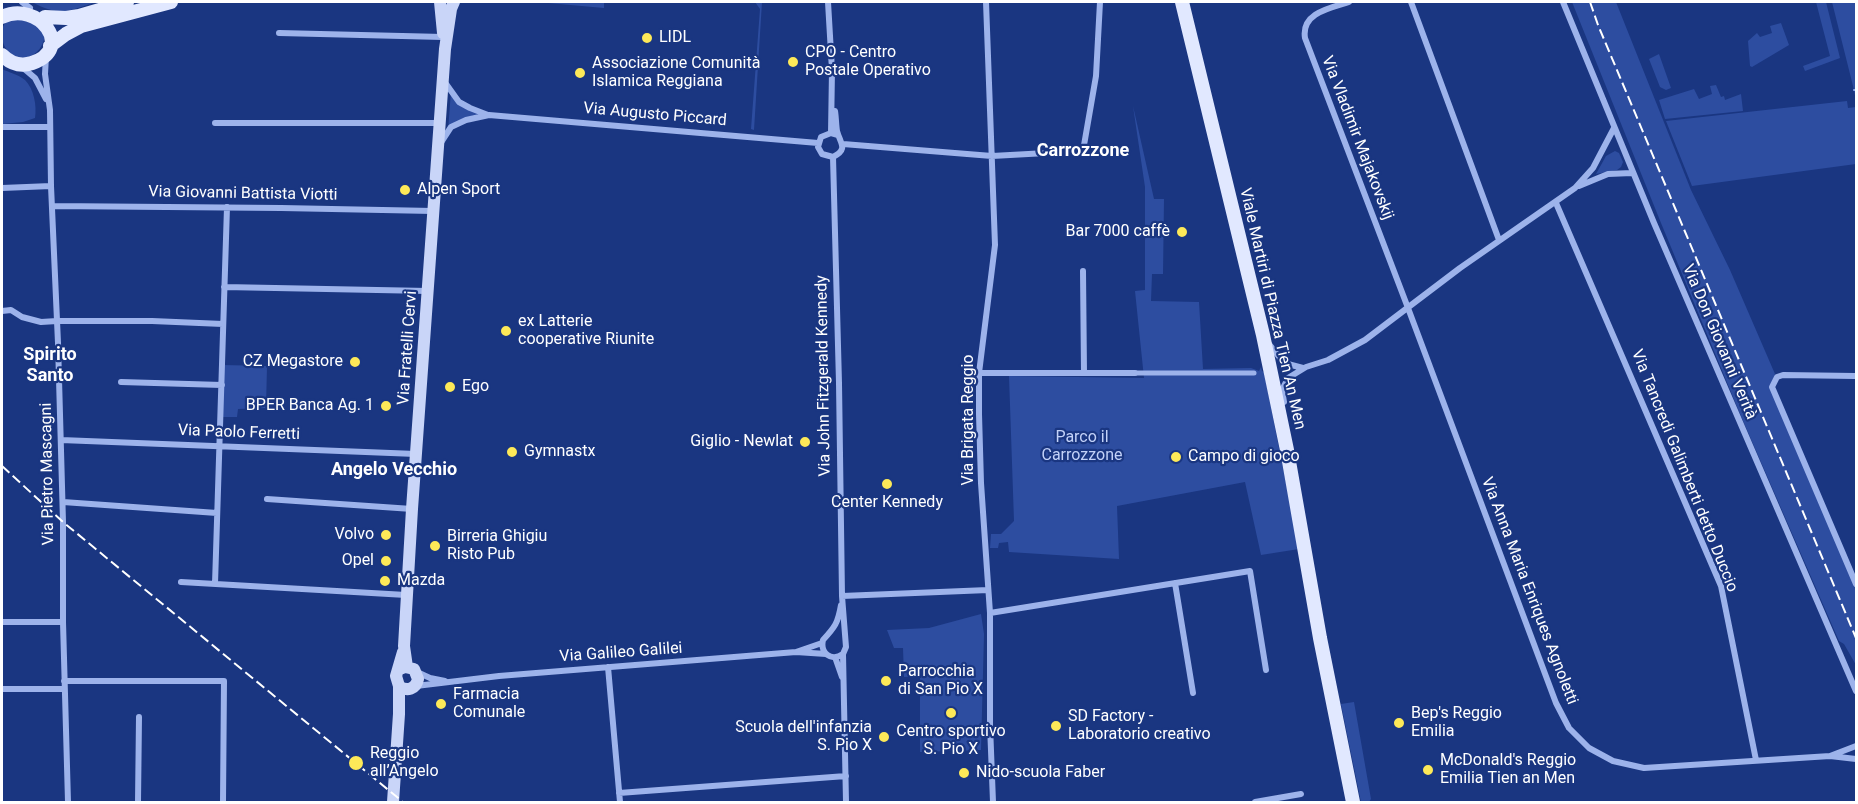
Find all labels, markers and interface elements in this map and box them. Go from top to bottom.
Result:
place label: LIDL [659,28,691,48]
marker: LIDL [640,31,654,45]
place label: CPO - Centro Postale Operativo [805,43,931,81]
street label: Via Vladimir Majakovskij [1317,53,1397,223]
place label: Associazione Comunità Islamica Reggiana [592,54,760,92]
marker: CPO - Centro Postale Operativo [786,55,800,69]
marker: Associazione Comunità Islamica Reggiana [573,66,587,80]
street label: Via Augusto Piccard [582,99,728,131]
district label: Carrozzone [1037,140,1129,162]
place label: Alpen Sport [417,180,500,200]
street label: Via Giovanni Battista Viotti [148,183,338,205]
marker: Alpen Sport [398,183,412,197]
street label: Viale Martiri di Piazza Tien An Men [1235,186,1309,432]
place label: Bar 7000 caffè [1066,222,1170,242]
marker: Bar 7000 caffè [1175,225,1189,239]
street label: Via Don Giovanni Verità [1678,262,1760,422]
street label: Via John Fitzgerald Kennedy [813,275,835,477]
street label: Via Fratelli Cervi [394,290,422,406]
place label: ex Latterie cooperative Riunite [518,312,654,350]
marker: ex Latterie cooperative Riunite [499,324,513,338]
district label: Spirito Santo [23,344,77,386]
street label: Via Tancredi Galimberti detto Duccio [1626,347,1742,595]
place label: CZ Megastore [243,352,343,372]
marker: CZ Megastore [348,355,362,369]
street label: Via Brigata Reggio [959,355,979,485]
place label: Ego [462,377,489,397]
marker: Ego [443,380,457,394]
place label: BPER Banca Ag. 1 [246,396,374,416]
marker: BPER Banca Ag. 1 [379,399,393,413]
street label: Via Pietro Mascagni [37,403,59,545]
street label: Via Paolo Ferretti [178,421,300,445]
park label: Parco il Carrozzone [1042,428,1122,466]
place label: Giglio - Newlat [690,432,793,452]
marker: Giglio - Newlat [798,435,812,449]
place label: Gymnastx [524,442,595,462]
marker: Gymnastx [505,445,519,459]
place label: Campo di gioco [1188,447,1300,467]
marker: Campo di gioco [1169,450,1183,464]
district label: Angelo Vecchio [331,459,457,481]
street label: Via Anna Maria Enriques Agnoletti [1477,475,1581,707]
marker: Center Kennedy [880,477,894,491]
place label: Center Kennedy [831,493,943,513]
place label: Volvo [334,525,374,545]
place label: Birreria Ghigiu Risto Pub [447,527,547,565]
marker: Volvo [379,528,393,542]
marker: Birreria Ghigiu Risto Pub [428,539,442,553]
place label: Opel [342,551,374,571]
marker: Opel [379,554,393,568]
place label: Mazda [397,571,445,591]
marker: Mazda [378,574,392,588]
street label: Via Galileo Galilei [559,639,683,667]
place label: Parrocchia di San Pio X [898,662,983,700]
marker: Parrocchia di San Pio X [879,674,893,688]
place label: Farmacia Comunale [453,685,525,723]
marker: Farmacia Comunale [434,697,448,711]
place label: Bep's Reggio Emilia [1411,704,1502,742]
marker: Centro sportivo S. Pio X [944,706,958,720]
place label: SD Factory - Laboratorio creativo [1068,707,1211,745]
marker: Bep's Reggio Emilia [1392,716,1406,730]
place label: Scuola dell'infanzia S. Pio X [735,718,872,756]
marker: SD Factory - Laboratorio creativo [1049,719,1063,733]
place label: Centro sportivo S. Pio X [896,722,1006,760]
marker: Scuola dell'infanzia S. Pio X [877,730,891,744]
place label: Reggio all’Angelo [370,744,439,782]
place label: McDonald's Reggio Emilia Tien an Men [1440,751,1576,789]
marker: Reggio all’Angelo [347,754,365,772]
place label: Nido-scuola Faber [976,763,1105,783]
marker: McDonald's Reggio Emilia Tien an Men [1421,763,1435,777]
marker: Nido-scuola Faber [957,766,971,780]

